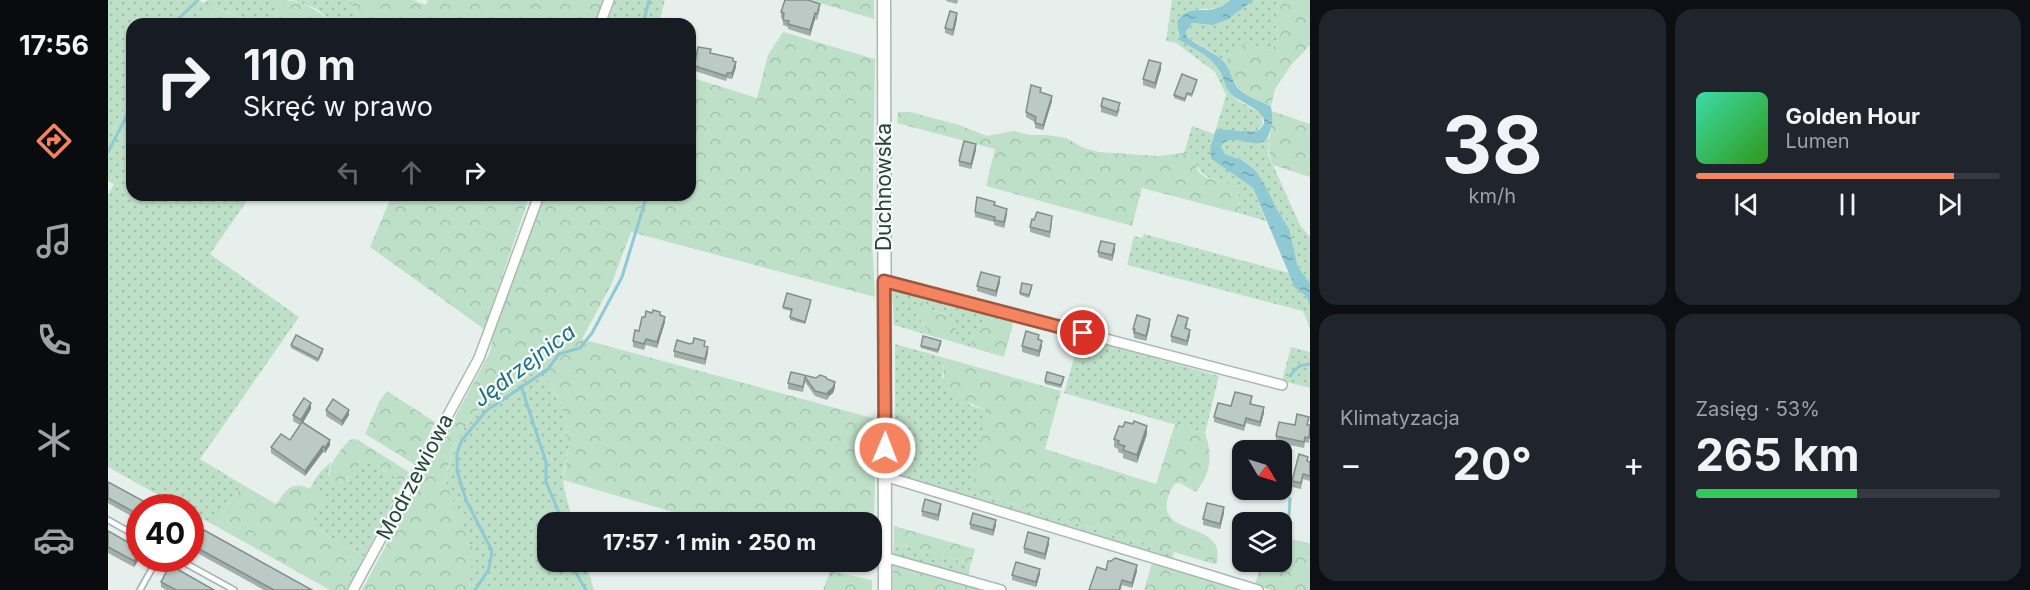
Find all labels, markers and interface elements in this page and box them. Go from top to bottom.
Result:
text: 17:56 [19,29,89,62]
text: 110 m [243,39,356,90]
icon: right [144,42,222,120]
text: Skręć w prawo [243,90,433,123]
text: 38 [1442,97,1543,192]
text: Golden Hour [1786,103,1920,129]
icon: directions [33,120,75,162]
street label: Duchnowska [871,123,896,251]
text: Lumen [1786,129,1850,153]
icon: left [332,156,365,189]
icon: ahead [395,156,428,189]
icon: right [458,156,491,189]
text: km/h [1468,184,1516,208]
icon: previous [1730,188,1763,221]
icon: pause [1831,188,1864,221]
icon: next [1933,188,1966,221]
icon: music [33,220,75,262]
pin [1057,307,1108,358]
icon: arrive [1066,316,1099,349]
water label: Jędrzejnica [468,318,580,412]
icon: phone [33,319,75,361]
text: Zasięg · 53% [1696,397,1820,421]
text: Klimatyzacja [1340,406,1460,430]
street label: Modrzewiowa [371,410,458,544]
position arrow [853,416,917,480]
icon: climate [33,419,75,461]
text: 265 km [1696,427,1860,482]
text: 20° [1453,436,1532,491]
north arrow [1232,440,1292,500]
map controls [1232,440,1292,572]
text: − [1340,444,1362,484]
text: + [1623,444,1645,484]
speed limit sign: 40 [126,494,204,572]
button: layers [1232,512,1292,572]
icon: car [33,519,75,561]
text: 17:57 · 1 min · 250 m [603,529,816,555]

